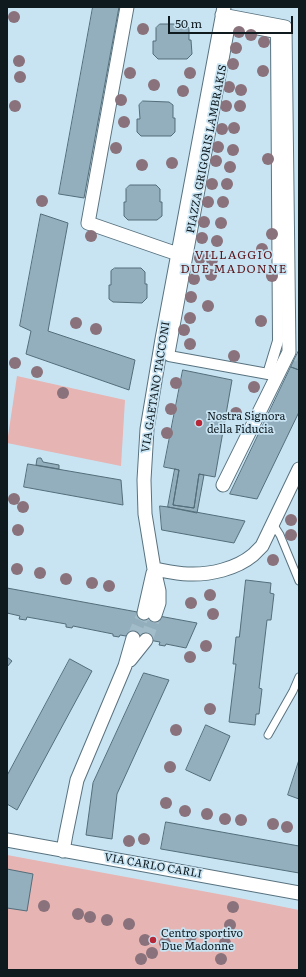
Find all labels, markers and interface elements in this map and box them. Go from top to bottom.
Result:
scale bar [170,8,295,34]
text: 50 m [175,14,202,32]
street label: PIAZZA GRIGORIS LAMBRAKIS [184,64,230,234]
district label: VILLAGGIO DUE MADONNE [181,248,287,276]
street label: VIA GAETANO TACCONI [139,320,173,454]
place label: Nostra Signora della Fiducia [207,410,285,436]
marker: Nostra Signora della Fiducia [194,418,204,428]
street label: VIA CARLO CARLI [103,851,203,881]
place label: Centro sportivo Due Madonne [161,927,243,953]
marker: Centro sportivo Due Madonne [148,935,158,945]

